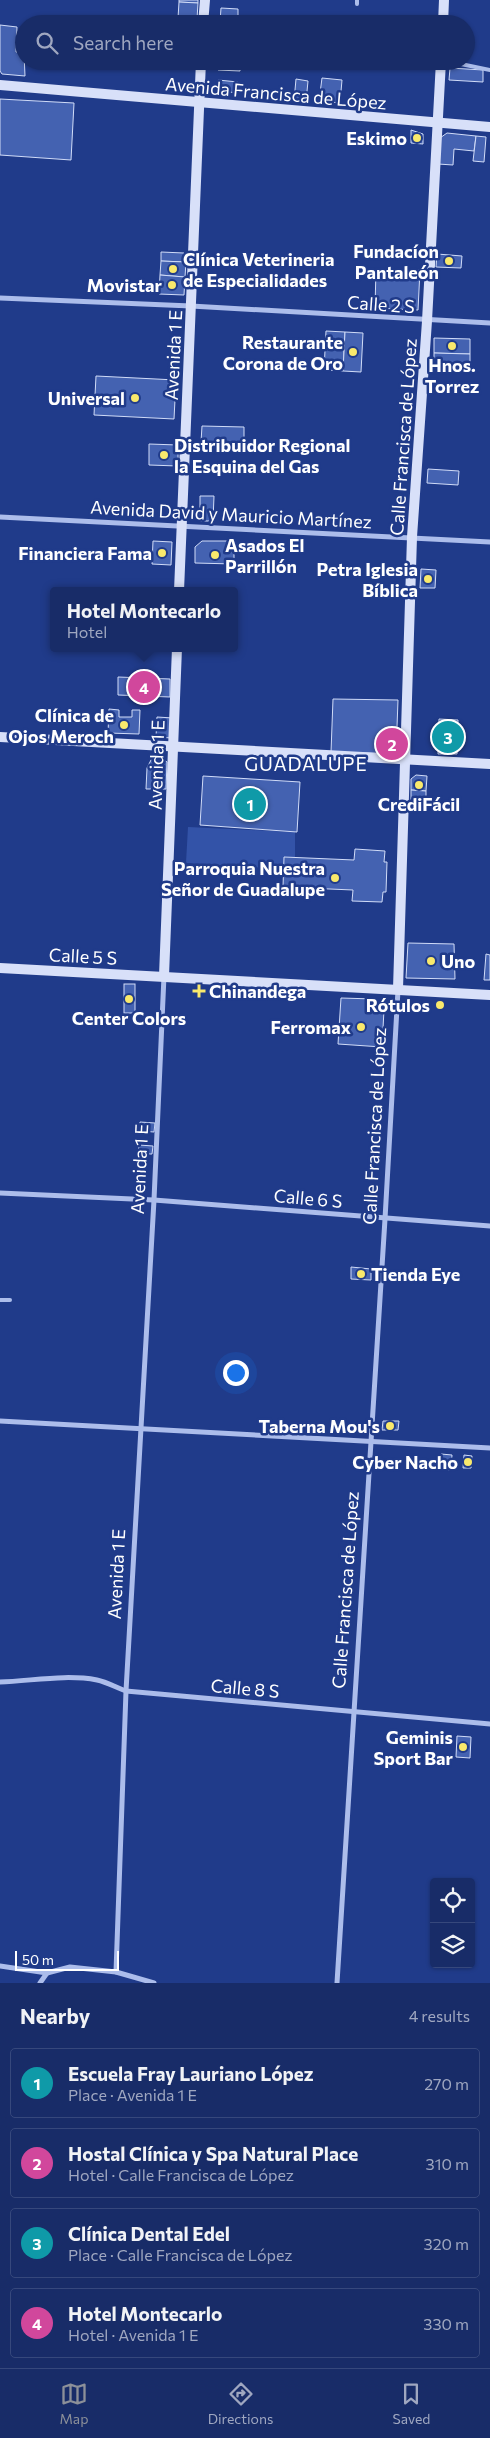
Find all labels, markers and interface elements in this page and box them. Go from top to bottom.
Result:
search box [15,15,475,70]
icon: search [33,29,61,57]
text: Search here [73,31,173,54]
street label: Avenida Francisca de López [164,72,388,114]
place label: Eskimo [346,127,407,149]
marker: Eskimo [411,132,423,144]
place label: Fundacíon Pantaleón [353,240,439,283]
place label: Clínica Veterineria de Especialidades [183,248,335,291]
marker: Fundacíon Pantaleón [443,255,455,267]
marker: Clínica Veterineria de Especialidades [167,263,179,275]
place label: Movistar [87,274,163,296]
marker: Movistar [166,279,178,291]
street label: Calle 2 S [346,291,416,317]
street label: Avenida 1 E [160,309,186,401]
place label: Restaurante Corona de Oro [223,331,343,374]
street label: Calle Francisca de López [385,338,421,536]
marker: Hnos. Torrez [446,340,458,352]
marker: Restaurante Corona de Oro [347,346,359,358]
place label: Hnos. Torrez [425,354,479,397]
place label: Universal [48,387,125,409]
marker: Universal [129,392,141,404]
place label: Distribuidor Regional la Esquina del Gas [174,434,350,477]
marker: Distribuidor Regional la Esquina del Gas [158,449,170,461]
street label: Avenida David y Mauricio Martínez [90,496,372,532]
place label: Asados El Parrillón [225,534,304,577]
place label: Financiera Fama [18,542,152,564]
marker: Financiera Fama [156,547,168,559]
marker: Asados El Parrillón [209,549,221,561]
place label: Petra Iglesia Bíblica [317,558,418,601]
marker: Petra Iglesia Bíblica [422,573,434,585]
popup [50,587,238,652]
text: Hotel Montecarlo [67,599,221,622]
text: Hotel [67,622,107,641]
pin: 4 [128,668,160,706]
place label: Clínica de Ojos Meroch [8,704,114,747]
pin: 3 [432,718,464,756]
marker: Clínica de Ojos Meroch [118,719,130,731]
street label: Avenida 1 E [143,720,169,810]
pin: 2 [376,725,408,763]
district label: GUADALUPE [244,752,368,775]
marker: CrediFácil [413,779,425,791]
pin: 1 [234,785,266,823]
place label: CrediFácil [378,793,460,815]
place label: Parroquia Nuestra Señor de Guadalupe [161,857,325,900]
marker: Parroquia Nuestra Señor de Guadalupe [329,872,341,884]
street label: Calle 5 S [48,943,118,969]
place label: Uno [441,950,476,972]
marker: Uno [425,955,437,967]
place label: Chinandega [209,980,306,1002]
marker: Chinandega [193,985,205,997]
marker: Center Colors [123,993,135,1005]
place label: Rótulos [366,994,430,1016]
marker: Rótulos [434,999,446,1011]
place label: Center Colors [72,1007,186,1029]
place label: Ferromax [271,1016,351,1038]
marker: Ferromax [355,1021,367,1033]
street label: Calle Francisca de López [358,1027,390,1225]
street label: Avenida 1 E [126,1123,152,1215]
street label: Calle 6 S [273,1184,343,1212]
place label: Tienda Eye [371,1263,460,1285]
marker: Tienda Eye [355,1268,367,1280]
your location [223,1360,249,1386]
place label: Taberna Mou's [259,1415,380,1437]
marker: Taberna Mou's [384,1420,396,1432]
place label: Cyber Nacho [352,1451,458,1473]
marker: Cyber Nacho [462,1456,474,1468]
street label: Calle Francisca de López [327,1491,363,1689]
street label: Avenida 1 E [103,1528,129,1620]
street label: Calle 8 S [210,1674,280,1702]
place label: Geminis Sport Bar [373,1726,454,1769]
marker: Geminis Sport Bar [457,1741,469,1753]
map controls [430,1878,475,1968]
button: locate [430,1878,475,1923]
button: layers [430,1923,475,1968]
scale bar [15,1948,119,1971]
text: 50 m [22,1951,54,1968]
text: Nearby [20,2003,90,2028]
text: 4 results [409,2006,470,2025]
text: Escuela Fray Lauriano López [68,2062,314,2085]
text: 1 [33,2074,41,2093]
text: 270 m [424,2074,469,2093]
text: Place · Avenida 1 E [68,2085,197,2104]
text: Hostal Clínica y Spa Natural Place [68,2142,358,2165]
text: 2 [32,2154,42,2173]
text: 310 m [426,2154,469,2173]
text: Hotel · Calle Francisca de López [68,2165,294,2184]
text: Clínica Dental Edel [68,2222,230,2245]
text: 3 [32,2234,42,2253]
text: 320 m [424,2234,469,2253]
text: Place · Calle Francisca de López [68,2245,292,2264]
text: Hotel Montecarlo [68,2302,222,2325]
text: 4 [32,2314,42,2333]
text: 330 m [423,2314,469,2333]
text: Hotel · Avenida 1 E [68,2325,198,2344]
tab: Map [60,2380,88,2427]
tab: Directions [208,2380,273,2427]
tab: Saved [393,2380,430,2427]

